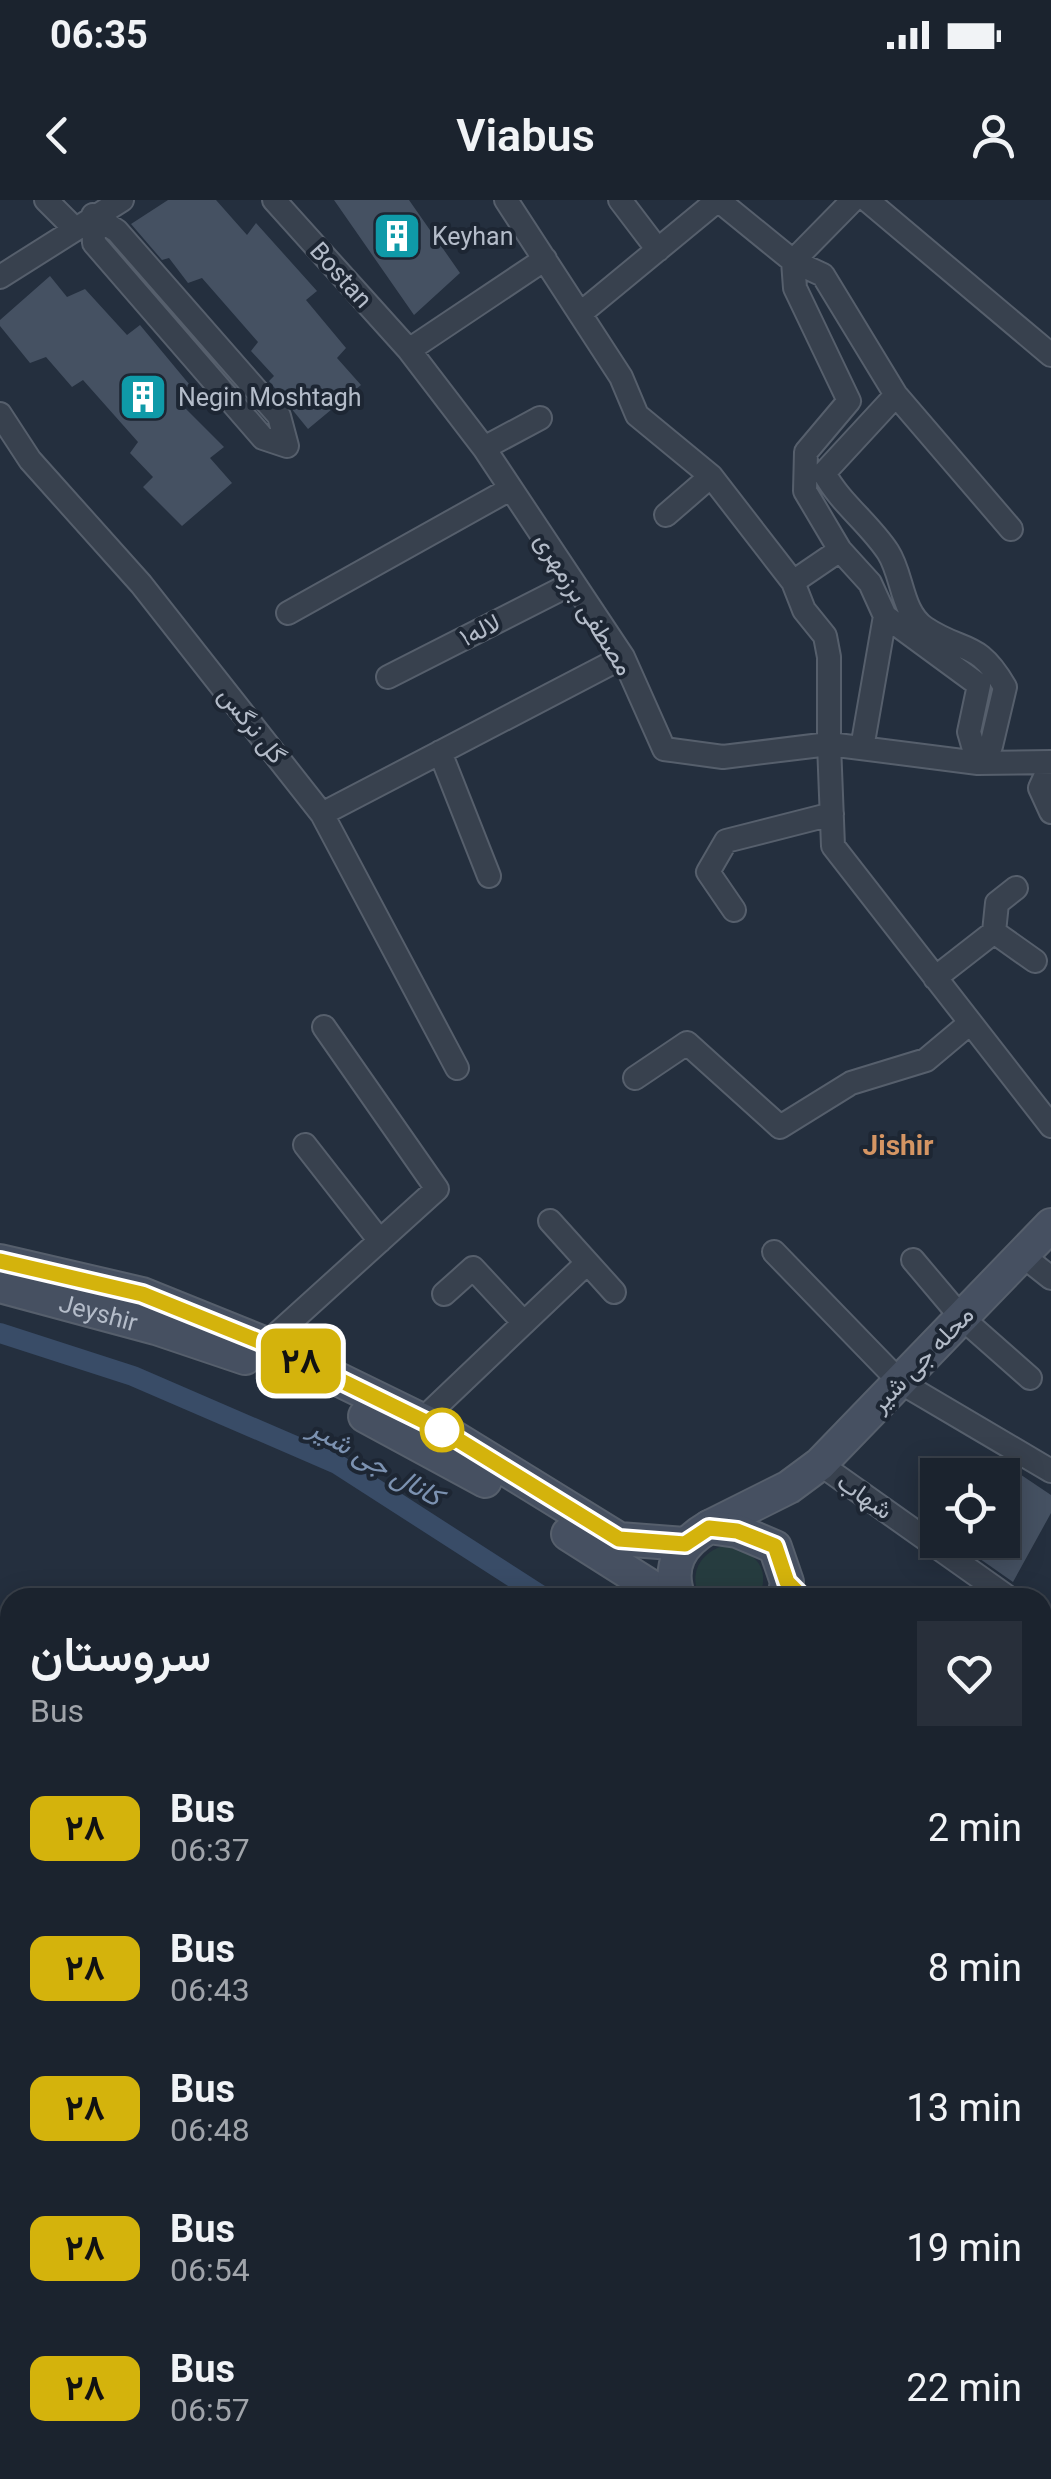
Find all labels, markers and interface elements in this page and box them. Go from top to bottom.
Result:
text: 06:35 [50,13,148,57]
icon: back [30,108,85,163]
icon: person [966,108,1021,163]
text: Viabus [456,109,595,162]
building icon: Keyhan [371,210,423,262]
place label: Keyhan [432,222,513,251]
street label: Bostan [304,236,378,314]
building icon: Negin Moshtagh [117,371,169,423]
place label: Negin Moshtagh [178,383,362,412]
street label: مصطفی برزمهری [528,527,639,681]
street label: لاله۱ [455,608,505,652]
street label: گل نرگس [211,681,292,770]
district label: Jishir [863,1129,933,1162]
street label: Jeyshir [56,1288,141,1337]
street label: محله جی شیر [864,1300,980,1419]
line badge: ۲۸ [256,1328,346,1394]
text: ۲۸ [281,1341,321,1382]
unlabelled marker [421,1409,463,1451]
water label: کانال جی شیر [302,1410,452,1516]
map controls [920,1458,1020,1558]
button: locate [920,1458,1020,1558]
street label: شهاب [831,1467,898,1526]
button: heart [917,1621,1022,1726]
text: سروستان [30,1626,211,1683]
text: Bus [30,1692,84,1730]
text: Bus [170,1787,235,1831]
text: 2 min [928,1806,1022,1850]
text: ۲۸ [65,1808,105,1849]
text: 06:37 [170,1831,250,1869]
text: Bus [170,1927,235,1971]
text: 8 min [928,1946,1022,1990]
text: ۲۸ [65,1948,105,1989]
text: 06:43 [170,1971,250,2009]
text: Bus [170,2067,235,2111]
text: 13 min [906,2086,1022,2130]
text: ۲۸ [65,2088,105,2129]
text: 06:48 [170,2111,250,2149]
text: Bus [170,2207,235,2251]
text: 19 min [906,2226,1022,2270]
text: ۲۸ [65,2228,105,2269]
text: 06:54 [170,2251,250,2289]
text: Bus [170,2347,235,2391]
text: 22 min [906,2366,1022,2410]
text: ۲۸ [65,2368,105,2409]
text: 06:57 [170,2391,250,2429]

